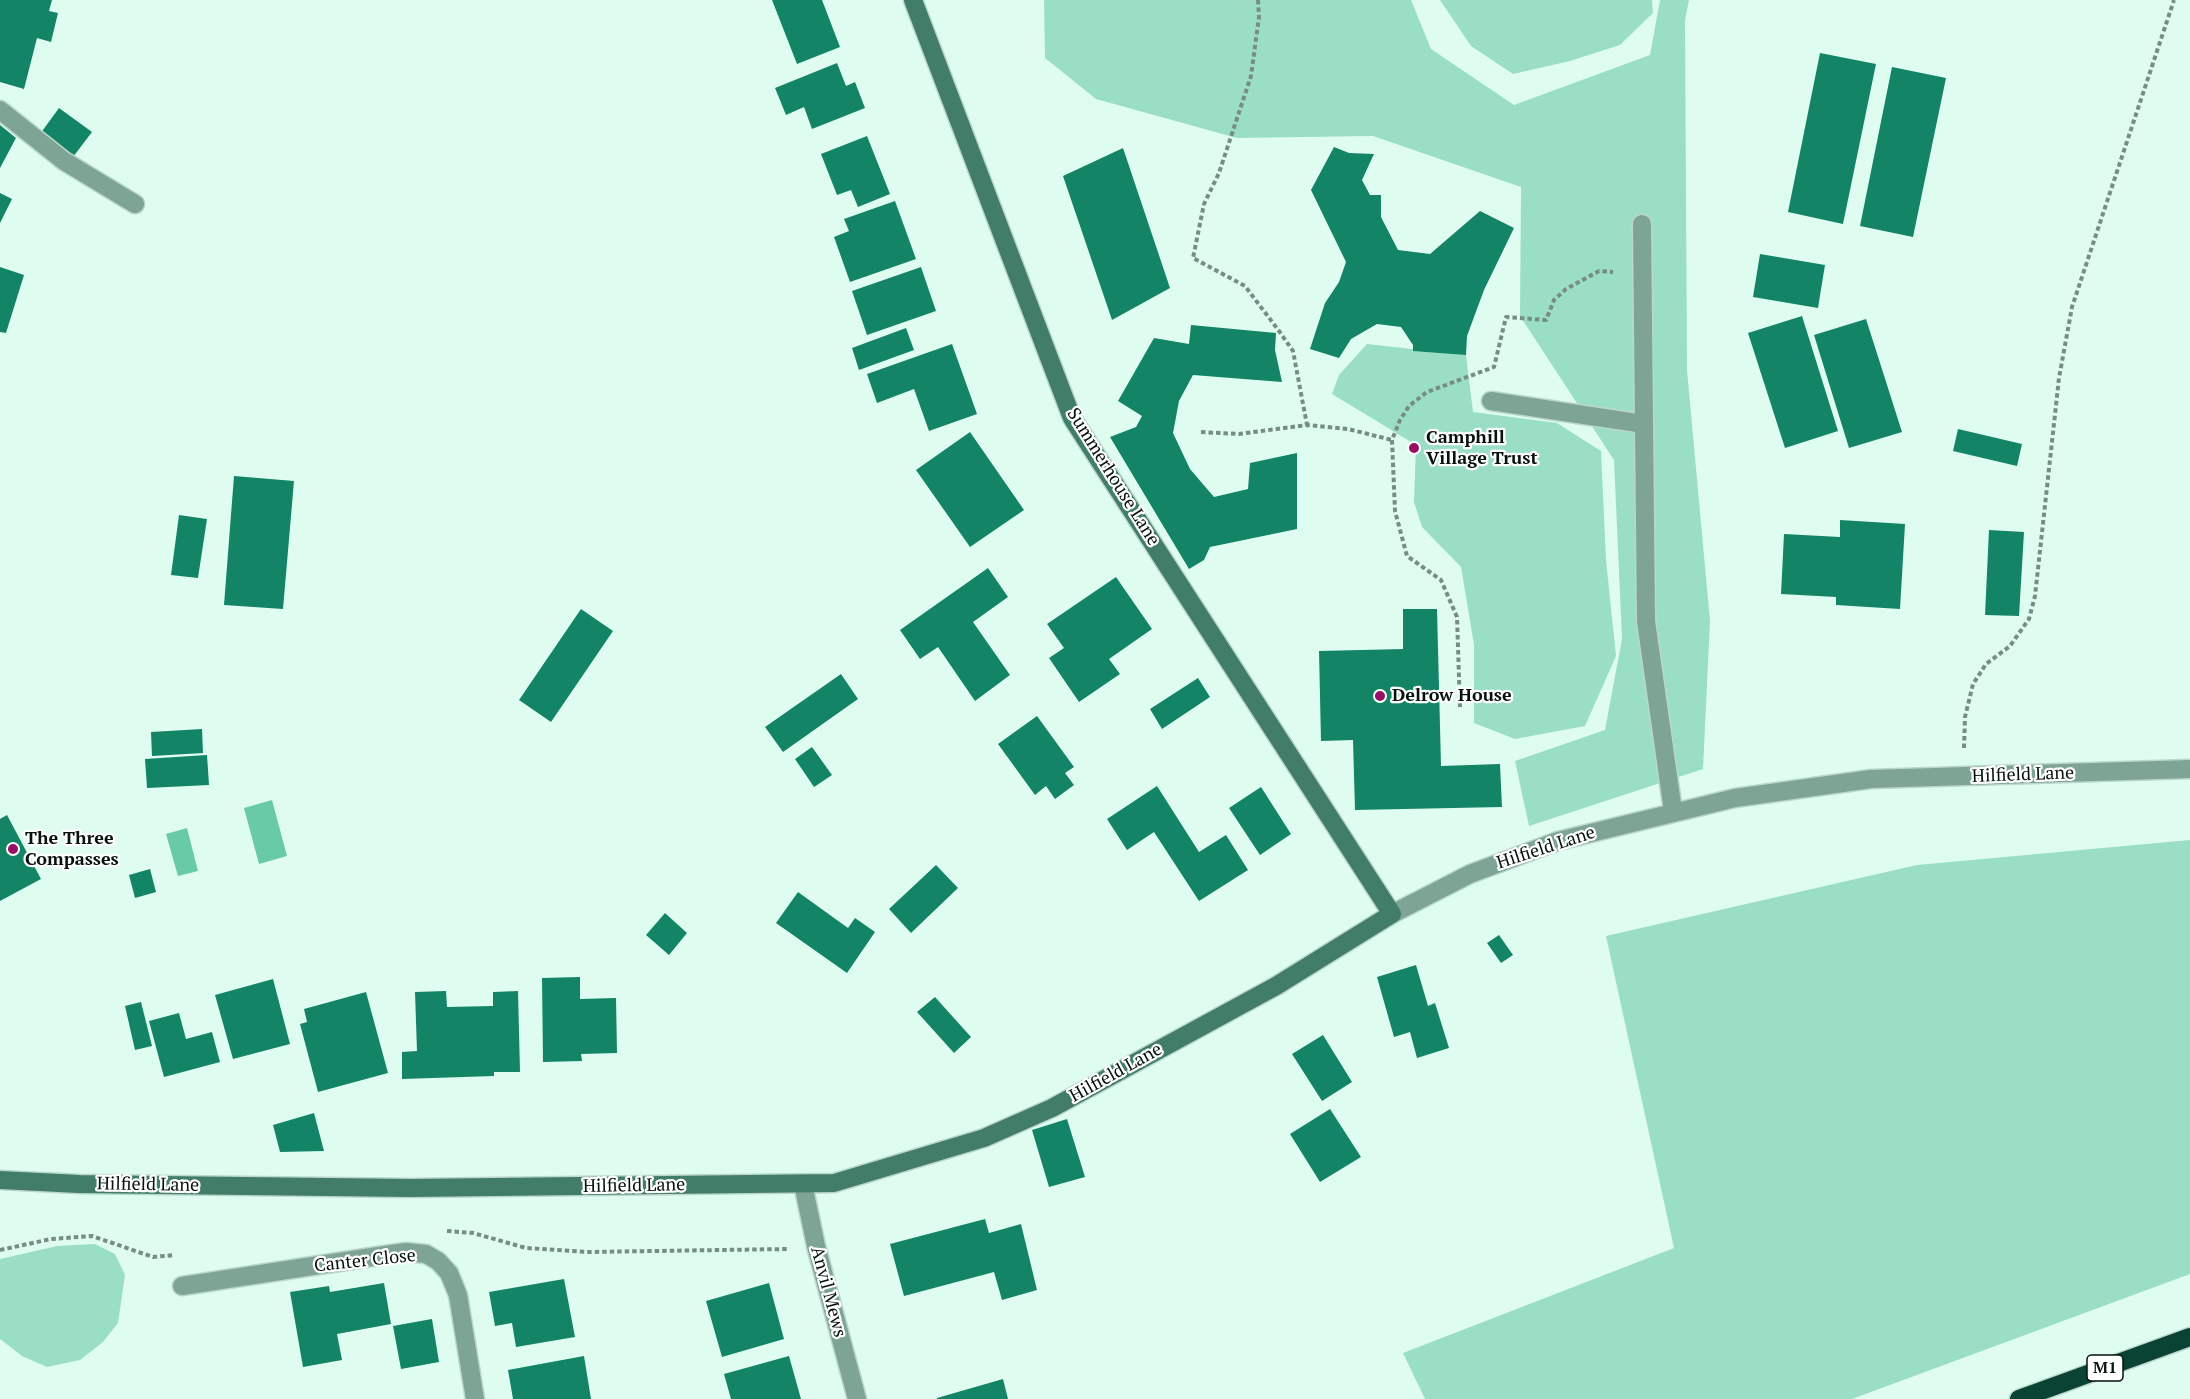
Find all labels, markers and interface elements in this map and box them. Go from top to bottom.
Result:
street label: Summerhouse Lane [1062,404,1164,550]
place label: Camphill Village Trust [1426,427,1538,470]
marker: Camphill Village Trust [1407,441,1421,455]
place label: Delrow House [1392,685,1512,707]
marker: Delrow House [1373,689,1387,703]
street label: Hilfield Lane [1972,762,2074,788]
street label: Hilfield Lane [1494,822,1598,874]
place label: The Three Compasses [25,828,119,870]
marker: The Three Compasses [6,842,20,856]
street label: Hilfield Lane [1066,1039,1166,1107]
street label: Hilfield Lane [97,1173,199,1197]
street label: Hilfield Lane [583,1174,685,1198]
street label: Anvil Mews [806,1244,850,1340]
street label: Canter Close [313,1245,417,1277]
road number: M1 [2087,1355,2123,1381]

